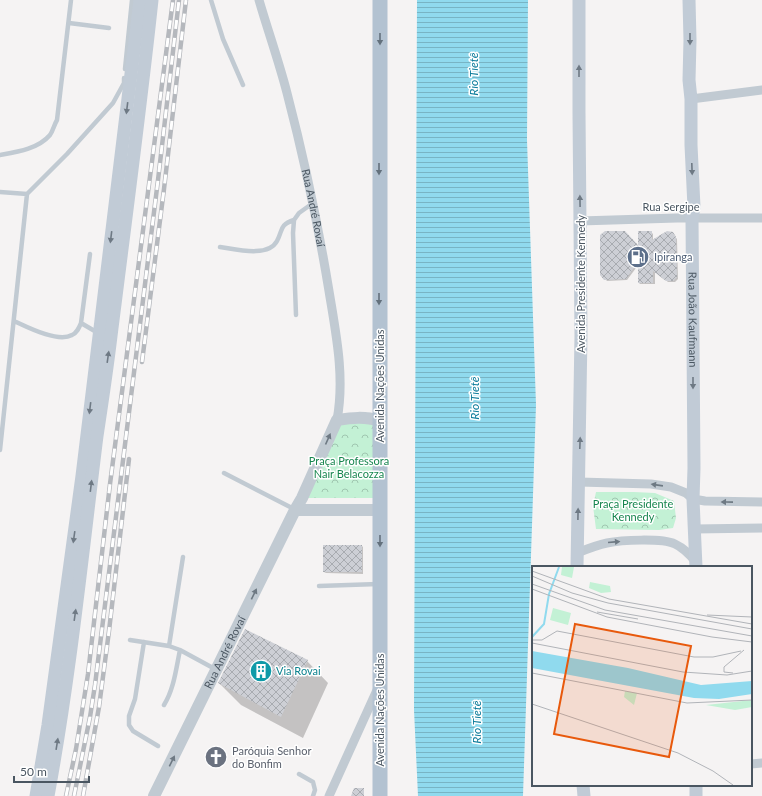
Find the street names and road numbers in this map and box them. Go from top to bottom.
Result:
street label: Rua André Rovaí [300,168,328,248]
street label: Rua Sergipe [642,200,700,213]
street label: Avenida Presidente Kennedy [574,215,587,353]
street label: Rua João Kaufmann [686,272,700,367]
street label: Avenida Nações Unidas [373,329,386,443]
street label: Rua André Rovaí [201,614,248,691]
street label: Avenida Nações Unidas [373,653,386,767]

